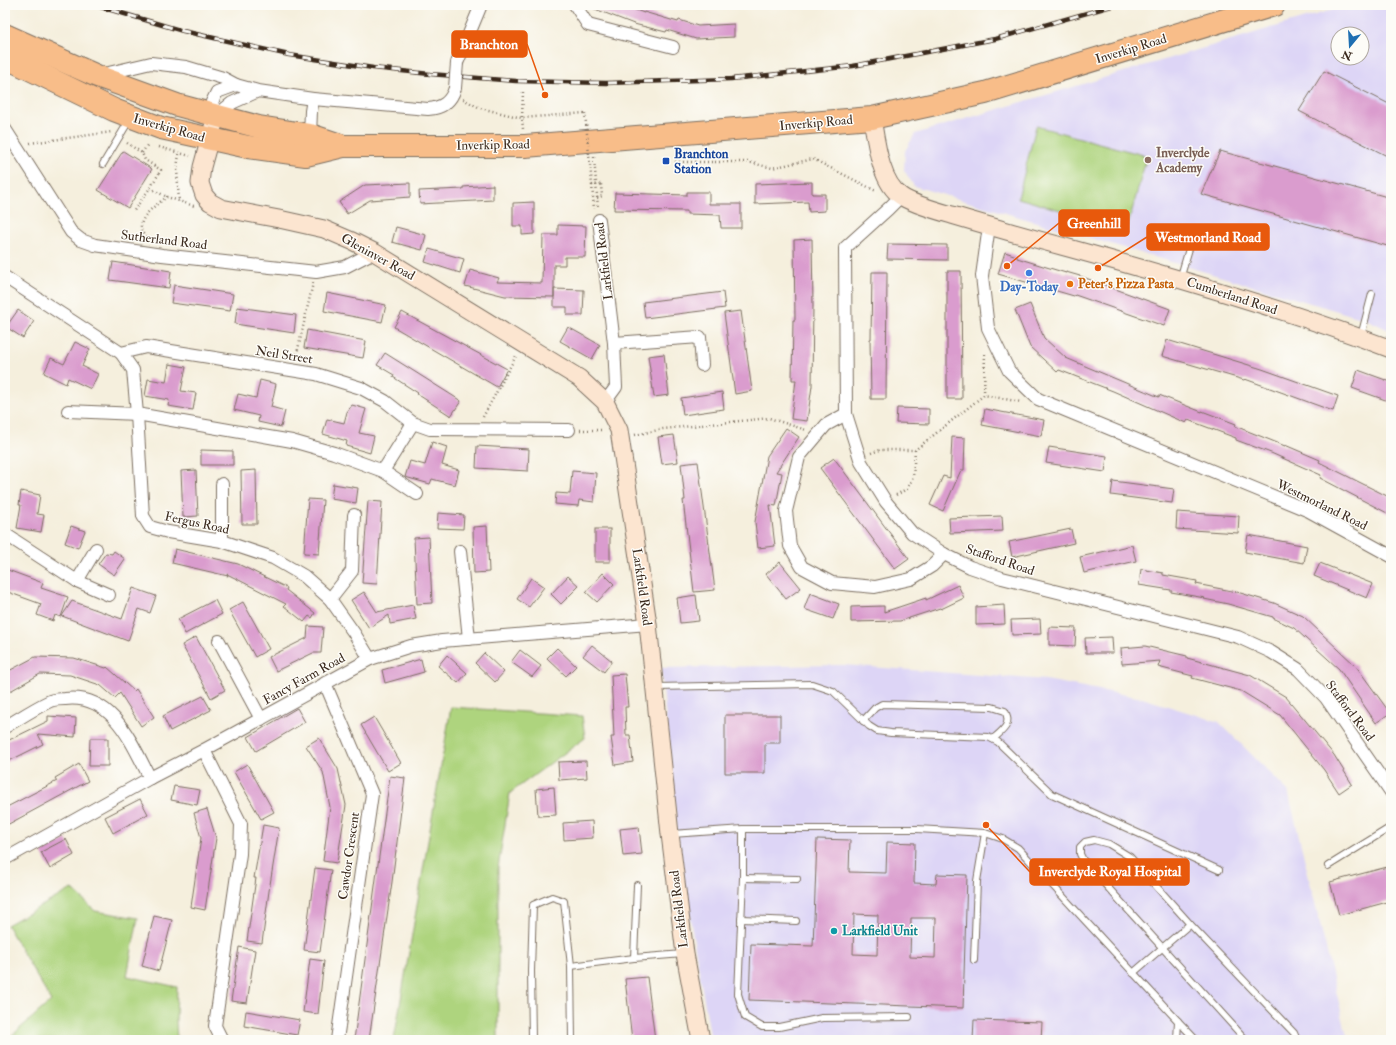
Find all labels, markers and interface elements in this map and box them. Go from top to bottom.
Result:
north arrow [1330,26,1370,66]
street label: Inverkip Road [1093,30,1169,68]
callout: Branchton [452,31,527,57]
text: Branchton [460,36,519,53]
text: N [1339,47,1355,63]
street label: Inverkip Road [131,110,207,147]
street label: Inverkip Road [779,112,854,135]
street label: Inverkip Road [456,136,531,155]
place label: Inverclyde Academy [1155,145,1210,177]
place label: Branchton Station [674,146,729,177]
marker: Inverclyde Academy [1143,155,1153,165]
marker: Branchton Station [661,156,671,166]
callout: Greenhill [1059,210,1129,236]
text: Greenhill [1067,215,1121,232]
street label: Larkfield Road [591,221,617,301]
callout: Westmorland Road [1147,224,1269,250]
street label: Sutherland Road [120,227,209,253]
text: Westmorland Road [1154,229,1261,246]
street label: Gleninver Road [338,230,418,284]
marker: Day-Today [1024,268,1034,278]
street label: Cumberland Road [1185,274,1280,318]
place label: Peter's Pizza Pasta [1078,276,1175,292]
place label: Day-Today [1000,279,1060,296]
marker: Peter's Pizza Pasta [1065,279,1075,289]
street label: Neil Street [254,343,314,367]
street label: Westmorland Road [1273,476,1370,534]
street label: Fergus Road [163,508,231,538]
street label: Stafford Road [964,541,1037,579]
street label: Larkfield Road [629,547,655,627]
street label: Fancy Farm Road [260,650,349,709]
street label: Stafford Road [1322,678,1378,745]
street label: Cawdor Crescent [335,811,363,901]
callout: Inverclyde Royal Hospital [1030,859,1189,885]
text: Inverclyde Royal Hospital [1039,863,1182,881]
street label: Larkfield Road [666,869,692,949]
place label: Larkfield Unit [842,923,918,939]
marker: Larkfield Unit [829,926,839,936]

